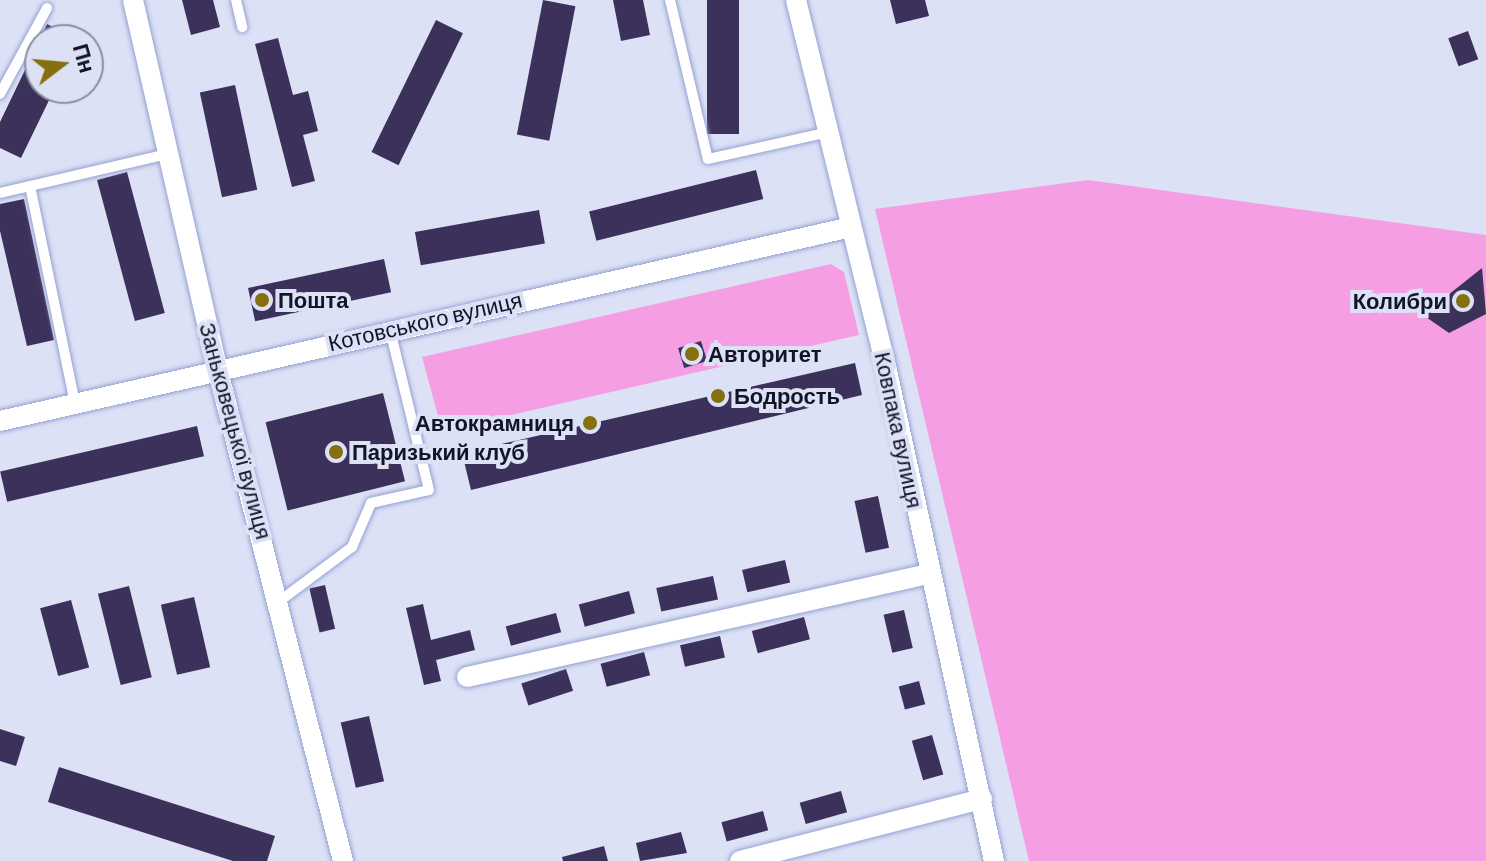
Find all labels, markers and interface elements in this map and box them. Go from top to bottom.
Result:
north arrow [24,24,104,104]
text: Пн [69,40,102,76]
street label: Котовського вулиця [325,286,525,356]
place label: Пошта [278,287,349,313]
place label: Колибри [1353,288,1447,314]
marker: Пошта [253,291,271,309]
marker: Колибри [1454,292,1472,310]
street label: Заньковецької вулиця [194,320,278,542]
place label: Авторитет [708,341,822,367]
marker: Авторитет [683,345,701,363]
street label: Ковпака вулиця [870,349,928,511]
place label: Бодрость [734,383,840,409]
marker: Бодрость [709,387,727,405]
place label: Автокрамниця [415,410,574,436]
marker: Автокрамниця [581,414,599,432]
place label: Паризький клуб [352,439,525,465]
marker: Паризький клуб [327,443,345,461]

